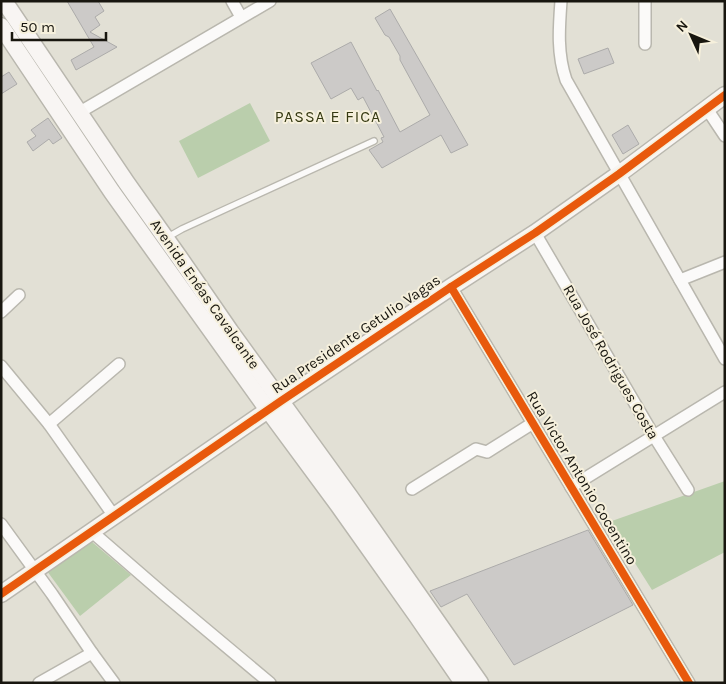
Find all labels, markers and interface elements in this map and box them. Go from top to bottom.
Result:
scale bar [12,10,106,42]
north arrow [666,10,716,60]
text: N [672,17,692,36]
text: 50 m [20,18,55,36]
district label: PASSA E FICA [275,107,381,126]
street label: Avenida Enéas Cavalcante [146,216,264,372]
street label: Rua Presidente Getulio Vagas [268,271,444,397]
street label: Rua José Rodrigues Costa [559,281,663,443]
street label: Rua Victor Antonio Cocentino [523,388,641,568]

